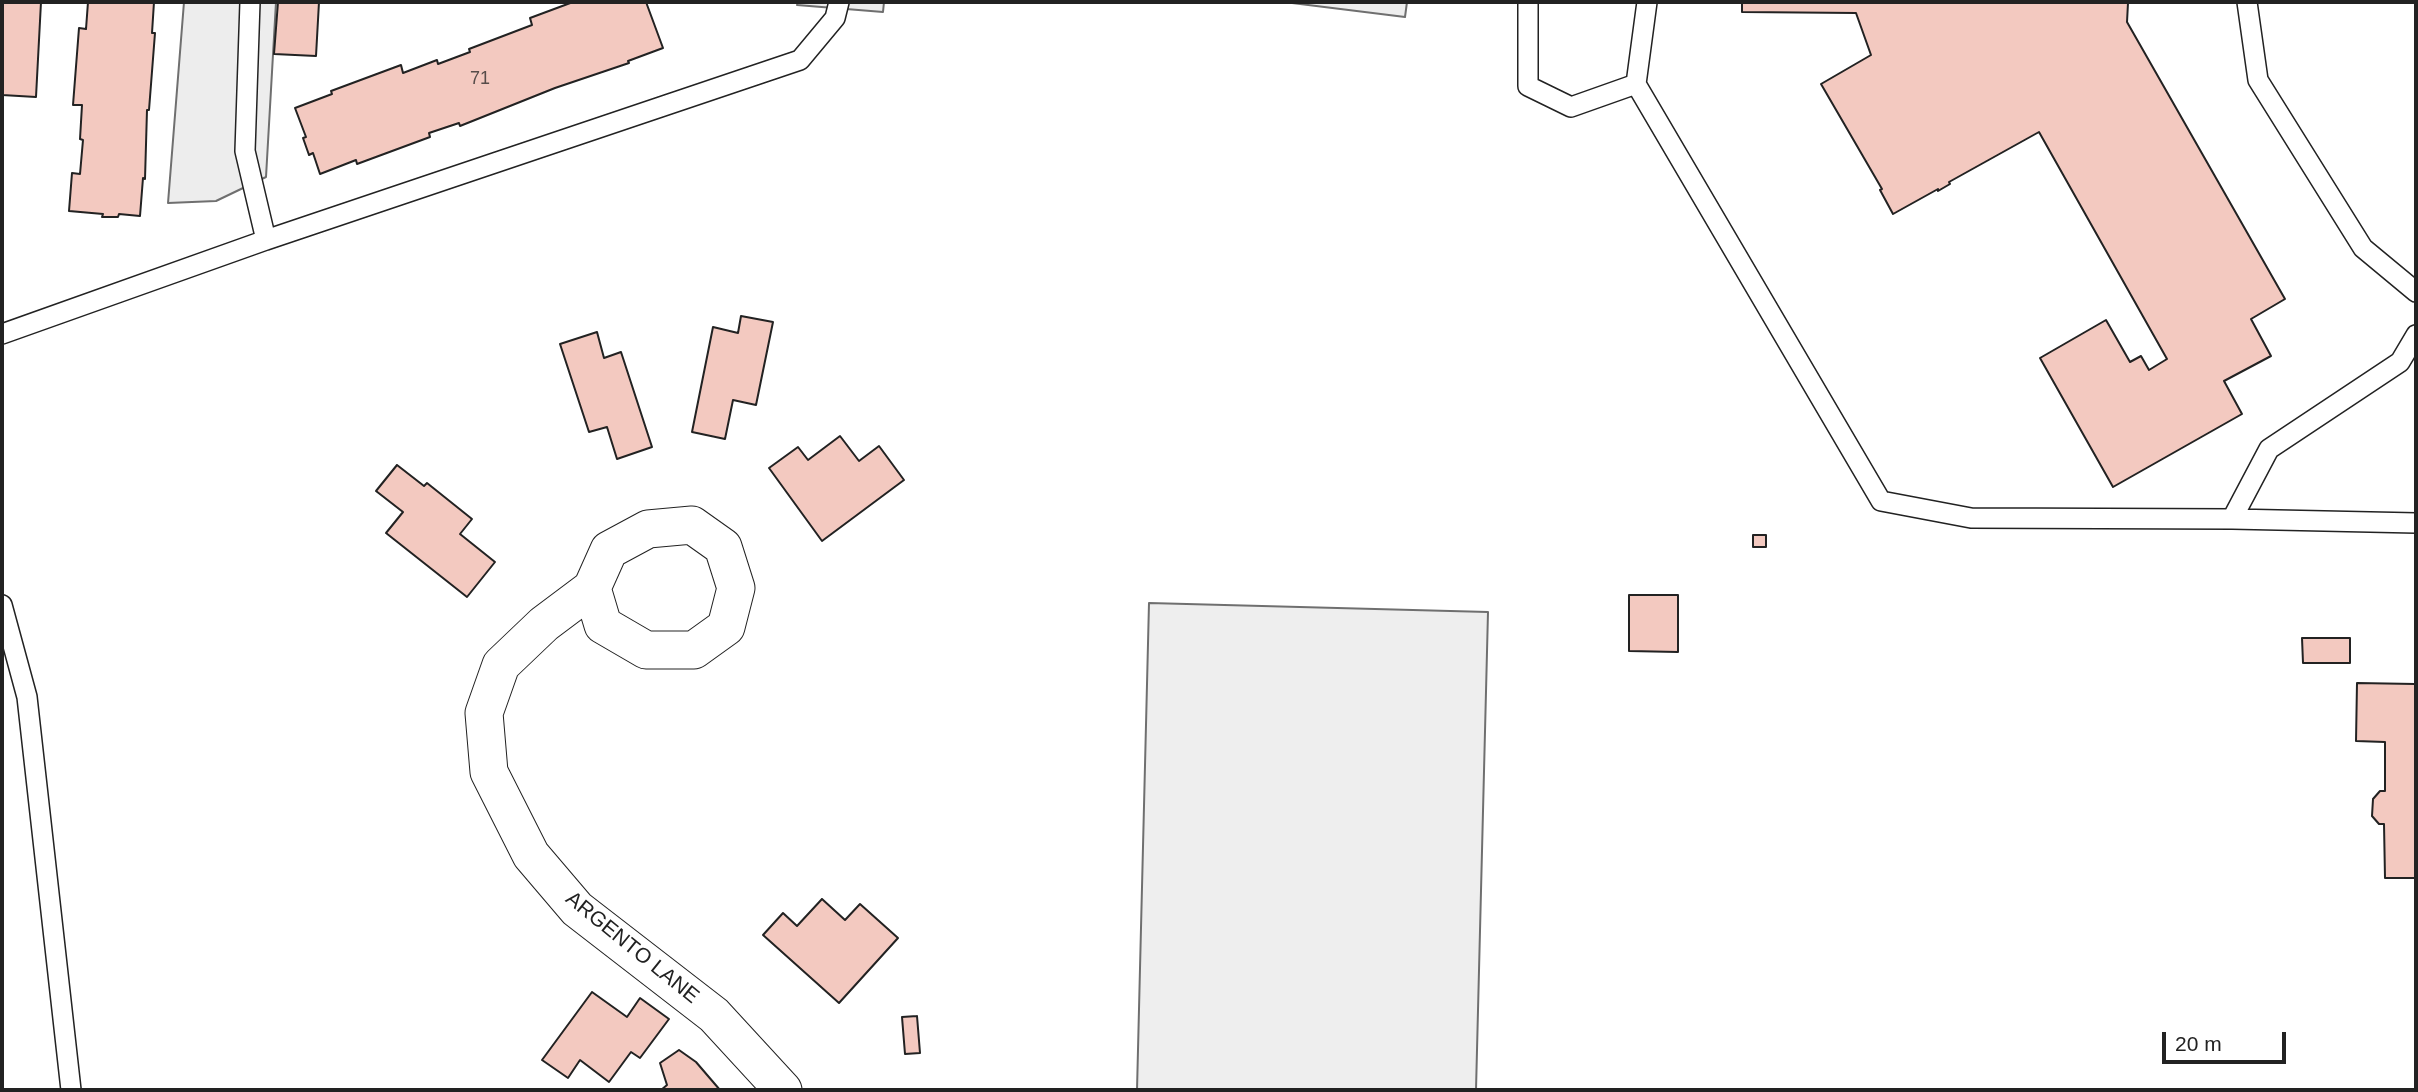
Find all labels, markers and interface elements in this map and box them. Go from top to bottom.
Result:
house number: 71 [470,68,490,90]
street label: ARGENTO LANE [560,887,704,1009]
scale bar [2166,1018,2290,1062]
text: 20 m [2175,1032,2222,1055]

